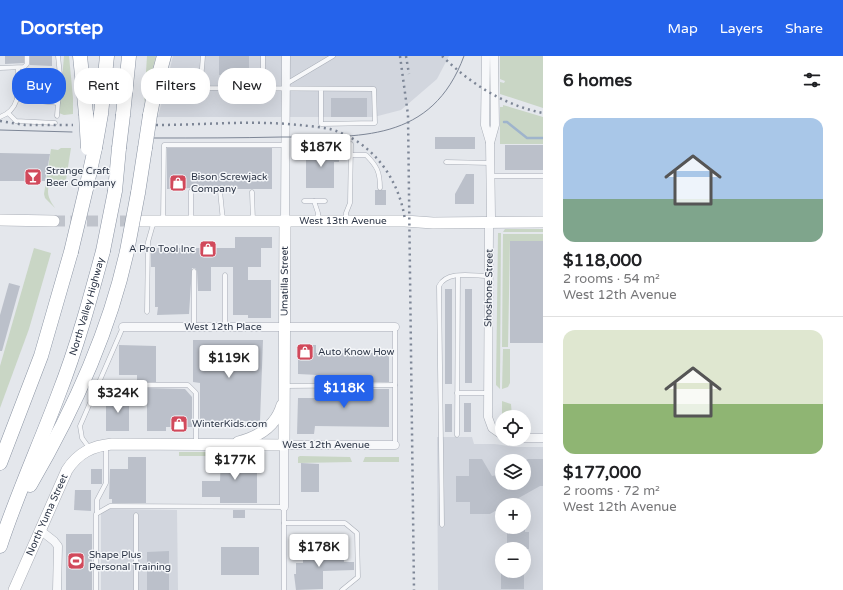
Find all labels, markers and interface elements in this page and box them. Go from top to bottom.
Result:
text: Doorstep [20,17,103,39]
text: Map [668,20,698,37]
text: Layers [720,20,763,37]
text: Share [785,20,823,37]
chip: Buy [12,68,66,104]
chip: Rent [74,68,133,104]
chip: Filters [141,68,210,104]
chip: New [218,68,276,104]
icon: filters [801,69,823,91]
text: 6 homes [563,70,632,91]
pin: $187K [293,134,349,168]
text: $187K [300,139,342,155]
icon: home [657,144,729,216]
place label: Strange Craft Beer Company [46,165,117,189]
bar icon: Strange Craft Beer Company [23,167,43,187]
place label: Bison Screwjack Company [191,171,268,195]
shop icon: Bison Screwjack Company [168,173,188,193]
street label: West 13th Avenue [299,215,387,227]
shop icon: A Pro Tool Inc [198,239,218,259]
place label: A Pro Tool Inc [129,243,195,255]
street label: Umatilla Street [279,246,291,316]
street label: Shoshone Street [482,249,496,327]
text: $118,000 [563,250,642,271]
street label: North Valley Highway [67,255,107,357]
text: 2 rooms · 54 m² [563,271,660,287]
text: West 12th Avenue [563,287,677,303]
street label: West 12th Place [184,321,262,333]
shop icon: Auto Know How [295,342,315,362]
pin: $119K [201,345,257,379]
place label: Auto Know How [318,346,395,358]
text: $119K [208,350,250,366]
icon: home [657,356,729,428]
pin: $118K [316,375,372,409]
pin: $324K [90,380,146,414]
text: $118K [323,380,365,396]
text: $324K [97,385,139,401]
map controls [495,410,531,578]
button: locate [495,410,531,446]
shop icon: WinterKids.com [169,414,189,434]
place label: WinterKids.com [192,418,267,430]
street label: West 12th Avenue [282,439,370,451]
pin: $177K [207,447,263,481]
text: $177K [214,452,256,468]
button: layers [495,454,531,490]
text: $177,000 [563,462,641,483]
street label: North Yuma Street [24,472,71,558]
text: 2 rooms · 72 m² [563,483,660,499]
button: + [495,498,531,534]
text: West 12th Avenue [563,499,677,515]
pin: $178K [291,534,347,568]
text: $178K [298,539,340,555]
button: − [495,542,531,578]
place label: Shape Plus Personal Training [89,549,171,573]
sports icon: Shape Plus Personal Training [66,551,86,571]

